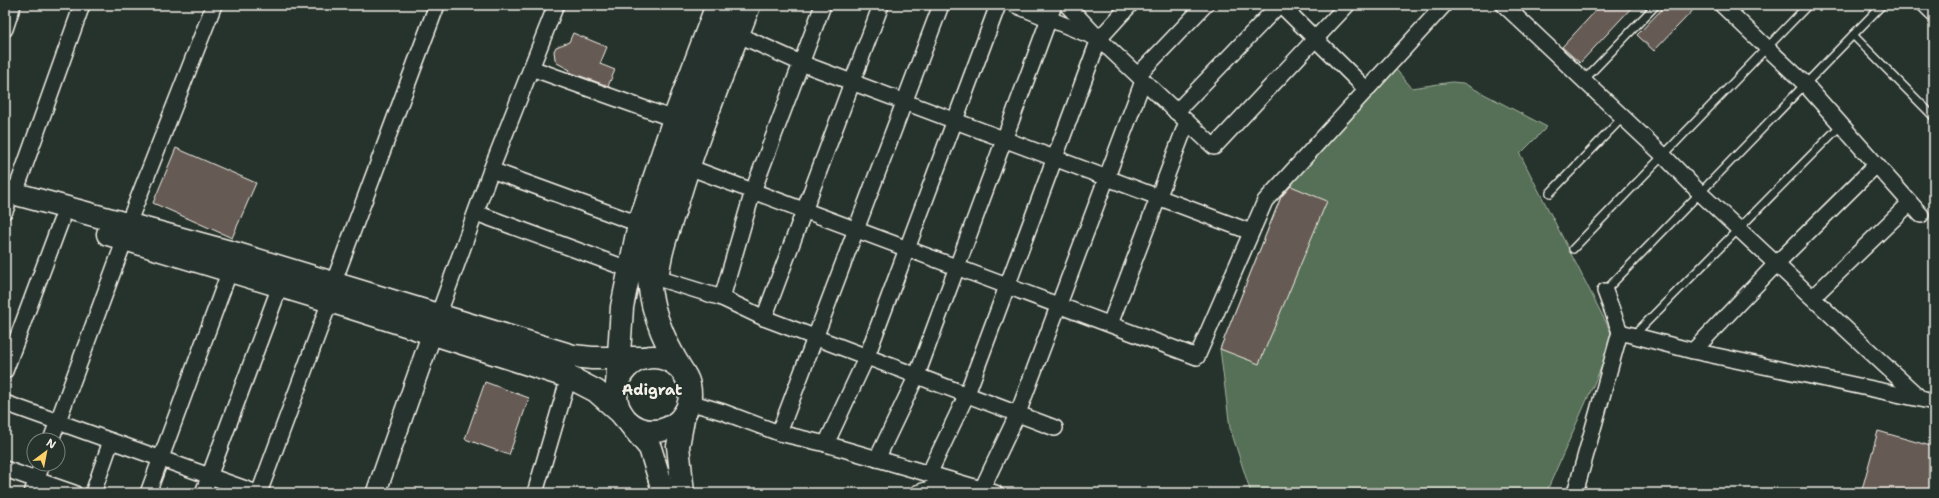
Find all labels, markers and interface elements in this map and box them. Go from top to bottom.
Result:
district label: Adigrat [622,380,682,400]
north arrow [26,432,66,472]
text: N [43,435,59,453]

